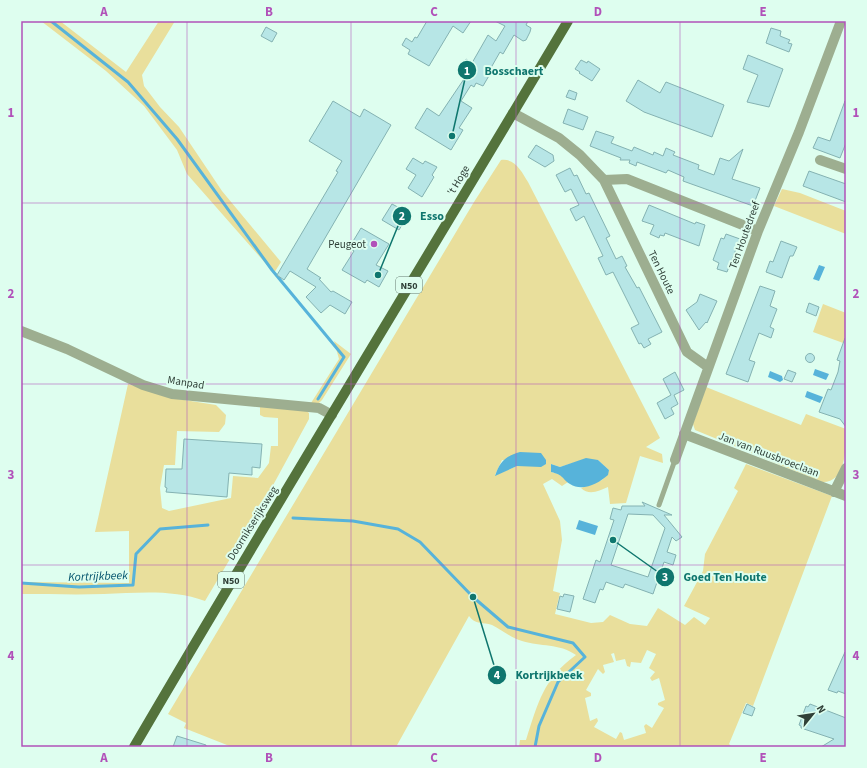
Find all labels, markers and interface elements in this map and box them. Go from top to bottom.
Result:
text: A [99,3,108,21]
text: B [265,3,273,21]
text: C [430,3,438,21]
text: D [594,3,602,21]
text: E [759,3,767,21]
callout: Bosschaert [457,58,552,82]
text: 1 [464,63,470,80]
text: Bosschaert [485,63,544,80]
text: 1 [8,104,15,122]
text: 1 [853,104,860,122]
street label: 't Hoge [444,162,474,198]
street label: Ten Houtedreef [725,199,764,271]
callout: Esso [392,204,452,228]
text: 2 [399,208,405,225]
text: Esso [420,208,444,225]
place label: Peugeot [328,237,366,252]
marker: Peugeot [369,239,379,249]
street label: Ten Houte [645,248,679,297]
road number: N50 [396,277,422,293]
text: 2 [8,285,15,303]
text: 2 [853,285,860,303]
street label: Manpad [166,372,205,393]
street label: Jan van Ruusbroeclaan [716,428,821,481]
text: 3 [8,466,15,484]
text: 3 [853,466,860,484]
street label: Doornikserijksweg [224,483,281,563]
callout: Goed Ten Houte [655,565,774,589]
water label: Kortrijkbeek [68,567,129,586]
text: 3 [662,569,668,586]
text: Goed Ten Houte [683,569,767,586]
road number: N50 [218,572,244,588]
text: 4 [8,647,15,665]
text: 4 [853,647,860,665]
callout: Kortrijkbeek [487,663,590,687]
text: 4 [494,667,501,684]
text: Kortrijkbeek [515,667,583,684]
north arrow [793,694,833,734]
text: N [813,702,830,716]
text: A [99,749,108,767]
text: B [265,749,273,767]
text: C [430,749,438,767]
text: D [594,749,602,767]
text: E [759,749,767,767]

